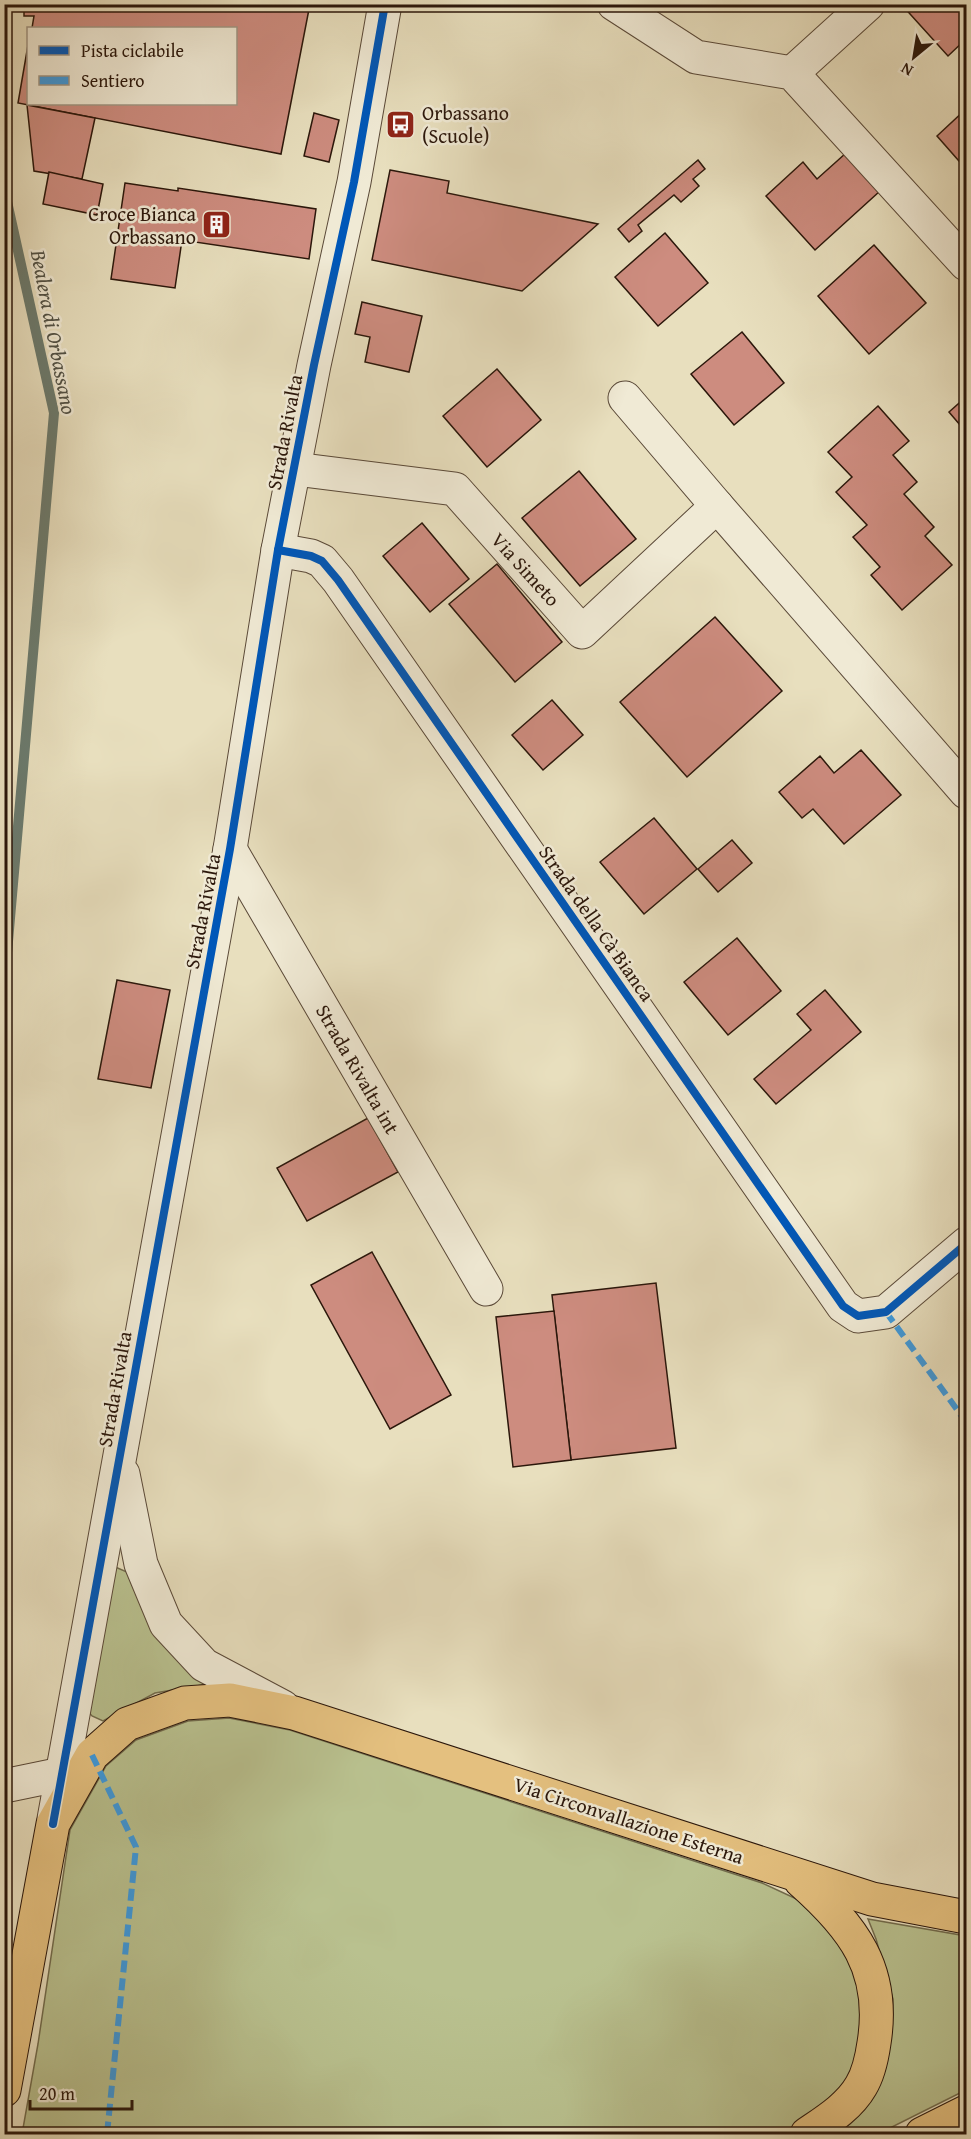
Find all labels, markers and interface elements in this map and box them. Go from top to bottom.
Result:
legend [27,27,237,105]
north arrow [884,27,944,87]
text: Pista ciclabile [81,37,184,64]
text: N [896,57,917,83]
text: Sentiero [81,67,145,94]
place label: Orbassano (Scuole) [422,98,509,150]
bus stop icon: Orbassano (Scuole) [385,108,417,140]
place label: Croce Bianca Orbassano [88,199,197,251]
building icon: Croce Bianca Orbassano [201,208,233,240]
water label: Bealera di Orbassano [23,246,85,417]
street label: Strada Rivalta [259,371,310,492]
street label: Via Simeto [485,526,567,612]
street label: Strada della Cà Bianca [532,839,662,1007]
street label: Strada Rivalta [177,850,228,971]
street label: Strada Rivalta int [309,999,407,1139]
street label: Strada Rivalta [90,1328,139,1449]
street label: Via Circonvallazione Esterna [510,1769,748,1871]
scale bar [30,2073,132,2111]
text: 20 m [39,2080,75,2107]

